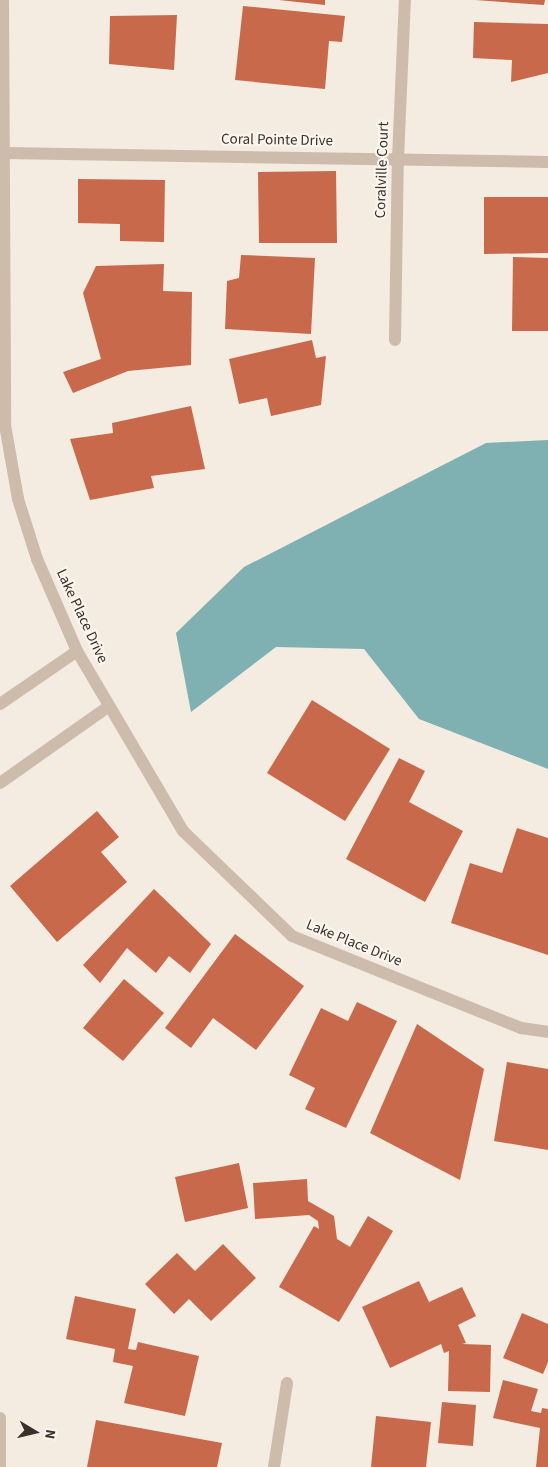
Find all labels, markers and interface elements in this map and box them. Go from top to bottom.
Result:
street label: Coralville Court [371,121,393,219]
street label: Coral Pointe Drive [221,130,333,150]
street label: Lake Place Drive [52,566,112,666]
street label: Lake Place Drive [303,916,405,970]
north arrow [10,1407,60,1457]
text: N [39,1428,60,1441]

